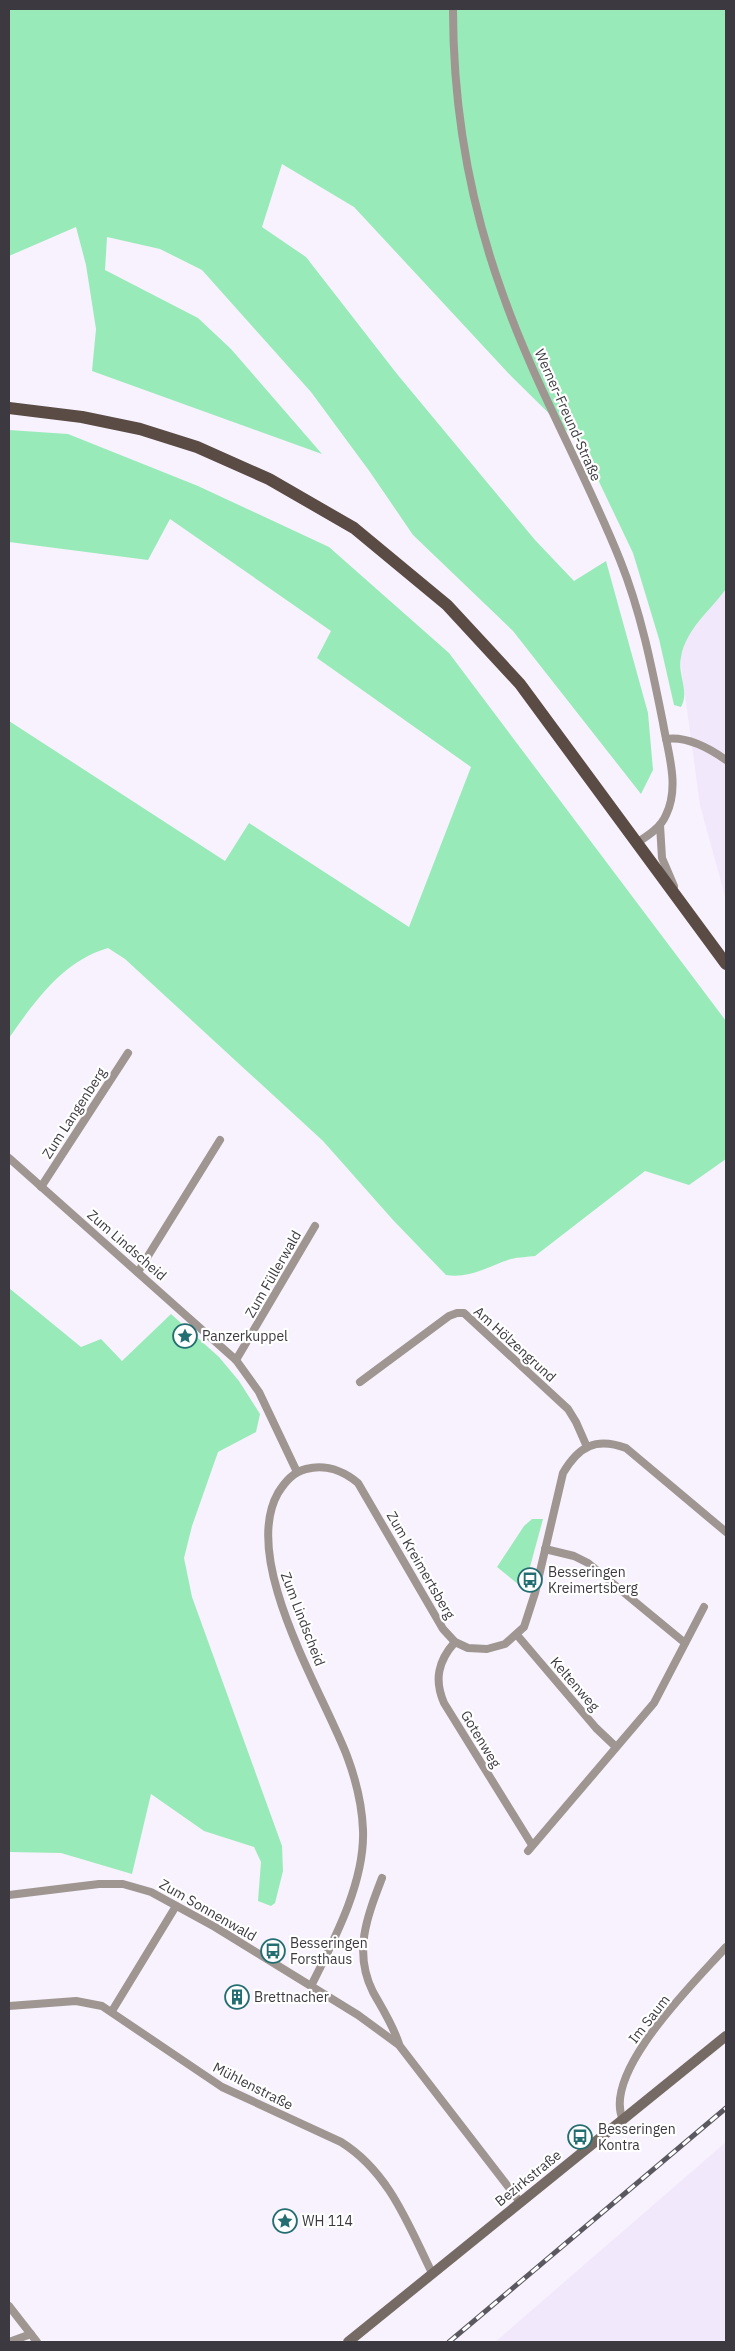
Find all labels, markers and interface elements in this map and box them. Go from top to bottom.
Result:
street label: Werner-Freund-Straße [531,346,605,484]
street label: Zum Langenberg [38,1064,110,1162]
street label: Zum Lindscheid [84,1206,170,1284]
street label: Zum Füllerwald [241,1227,305,1321]
street label: Am Hölzengrund [470,1302,560,1386]
place icon: Panzerkuppel [172,1323,198,1349]
place label: Panzerkuppel [202,1327,288,1345]
street label: Zum Kreimertsberg [383,1508,459,1623]
place label: Besseringen Kreimertsberg [548,1563,638,1597]
bus stop icon: Besseringen Kreimertsberg [517,1567,543,1593]
street label: Zum Lindscheid [277,1569,329,1669]
street label: Keltenweg [547,1653,604,1715]
street label: Gotenweg [457,1707,505,1771]
street label: Zum Sonnenwald [156,1875,260,1945]
place label: Besseringen Forsthaus [290,1934,368,1968]
bus stop icon: Besseringen Forsthaus [260,1938,286,1964]
building icon: Brettnacher [224,1984,250,2010]
place label: Brettnacher [254,1988,329,2006]
street label: Im Saum [624,1991,674,2047]
street label: Mühlenstraße [210,2058,296,2114]
place label: Besseringen Kontra [598,2120,676,2154]
bus stop icon: Besseringen Kontra [567,2124,593,2150]
street label: Bezirkstraße [491,2146,565,2210]
place icon: WH 114 [272,2208,298,2234]
place label: WH 114 [302,2212,353,2230]

